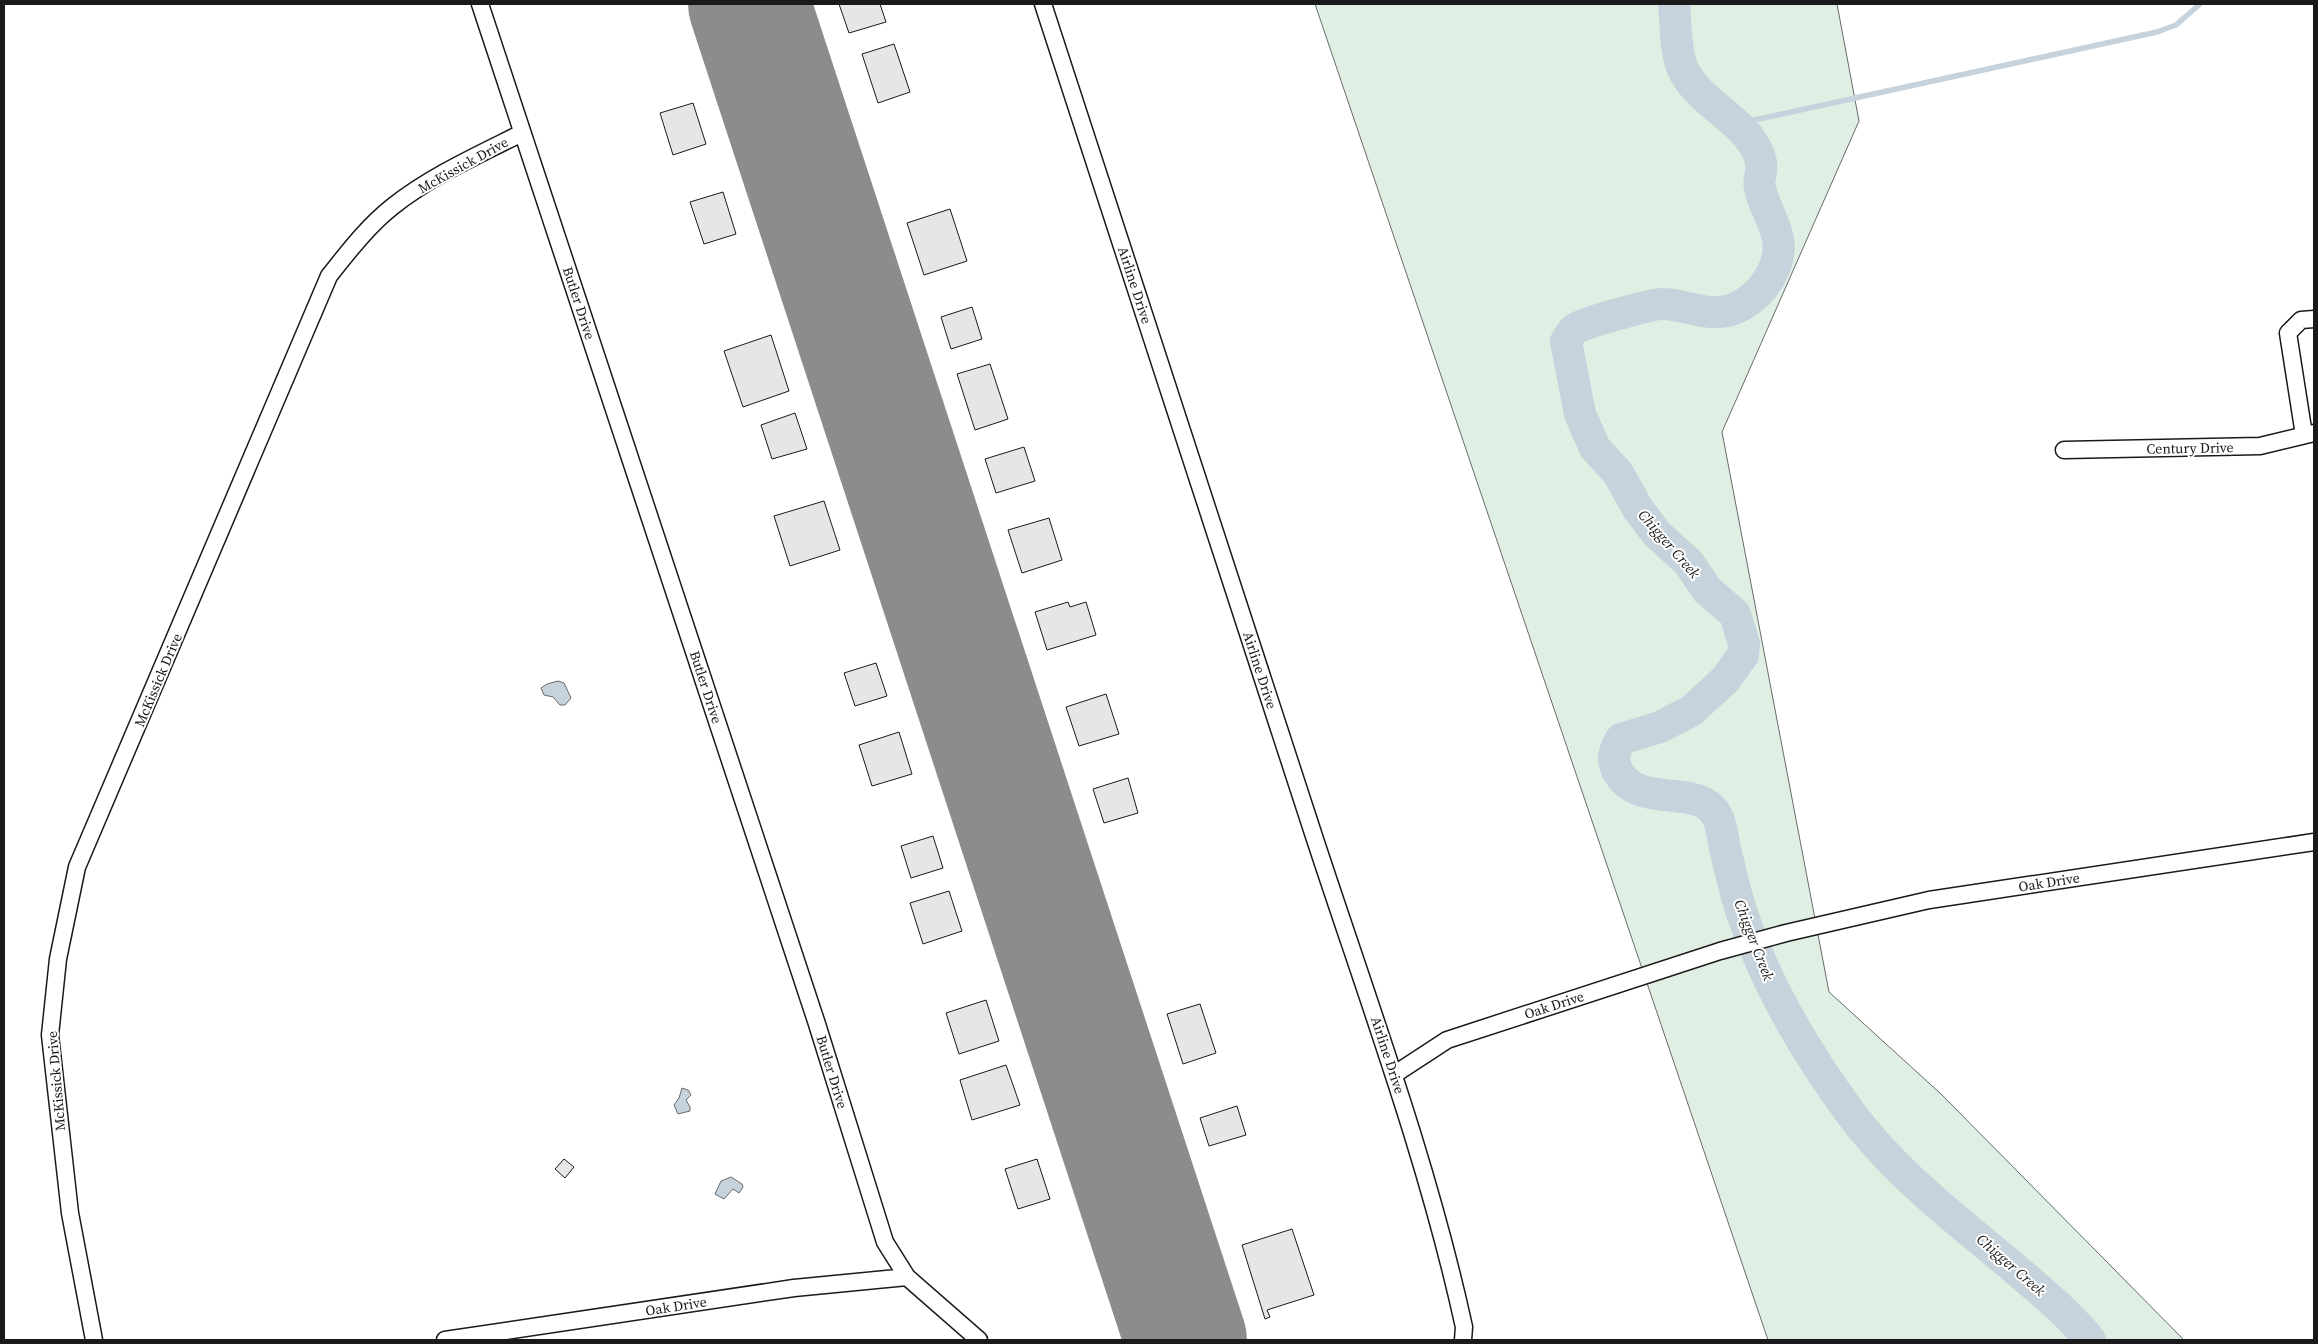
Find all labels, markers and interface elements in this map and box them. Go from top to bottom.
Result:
street label: McKissick Drive [414,132,512,198]
street label: Airline Drive [1113,244,1157,326]
street label: Butler Drive [558,264,600,342]
street label: Century Drive [2146,437,2234,459]
water label: Chigger Creek [1634,505,1706,583]
street label: Airline Drive [1238,629,1282,711]
street label: McKissick Drive [129,630,187,730]
street label: Butler Drive [685,648,727,726]
street label: Oak Drive [2017,867,2081,897]
water label: Chigger Creek [1729,896,1780,984]
street label: Oak Drive [1522,986,1586,1024]
street label: Airline Drive [1366,1014,1410,1096]
street label: McKissick Drive [42,1030,70,1132]
street label: Butler Drive [811,1033,853,1111]
water label: Chigger Creek [1972,1229,2051,1301]
street label: Oak Drive [644,1291,708,1321]

